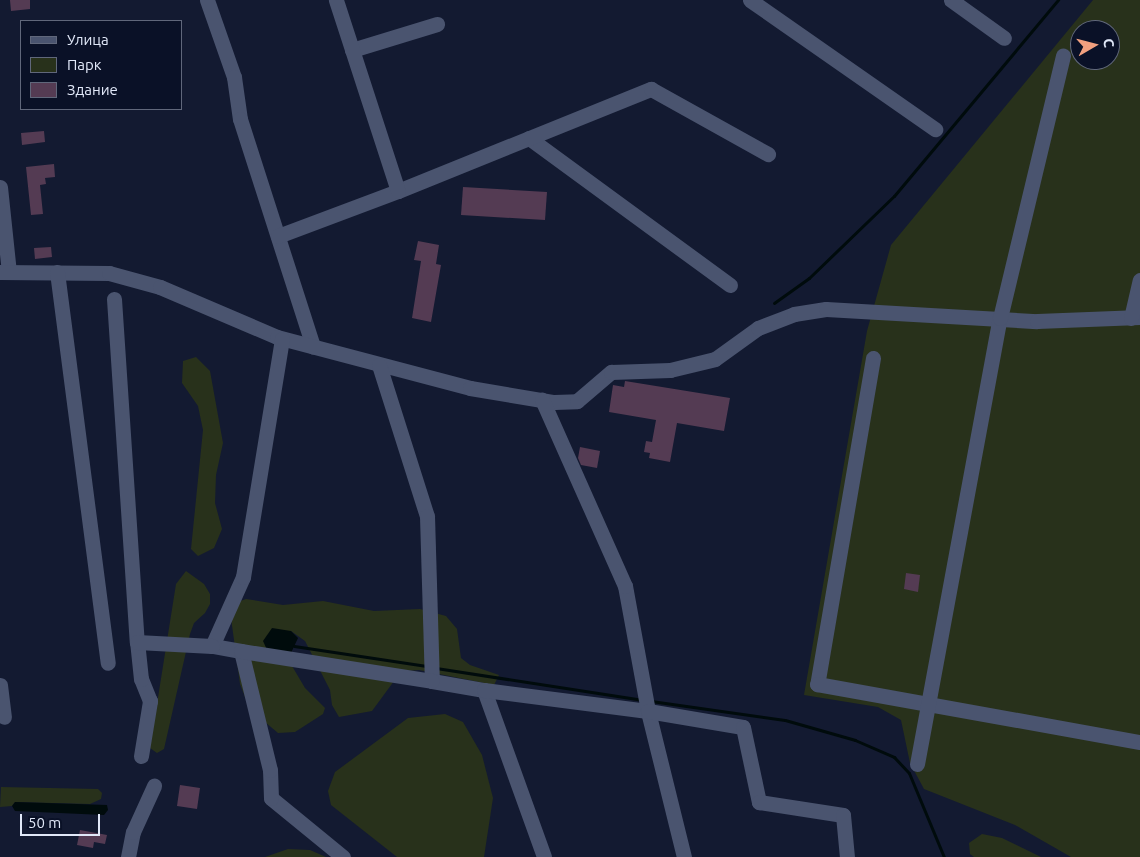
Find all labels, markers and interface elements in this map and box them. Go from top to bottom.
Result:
legend [20,20,182,110]
north arrow [1070,20,1120,70]
text: Улица [67,31,109,48]
text: С [1100,37,1117,49]
text: Парк [67,56,102,73]
text: Здание [67,81,118,98]
scale bar [22,804,102,836]
text: 50 m [28,814,61,831]

